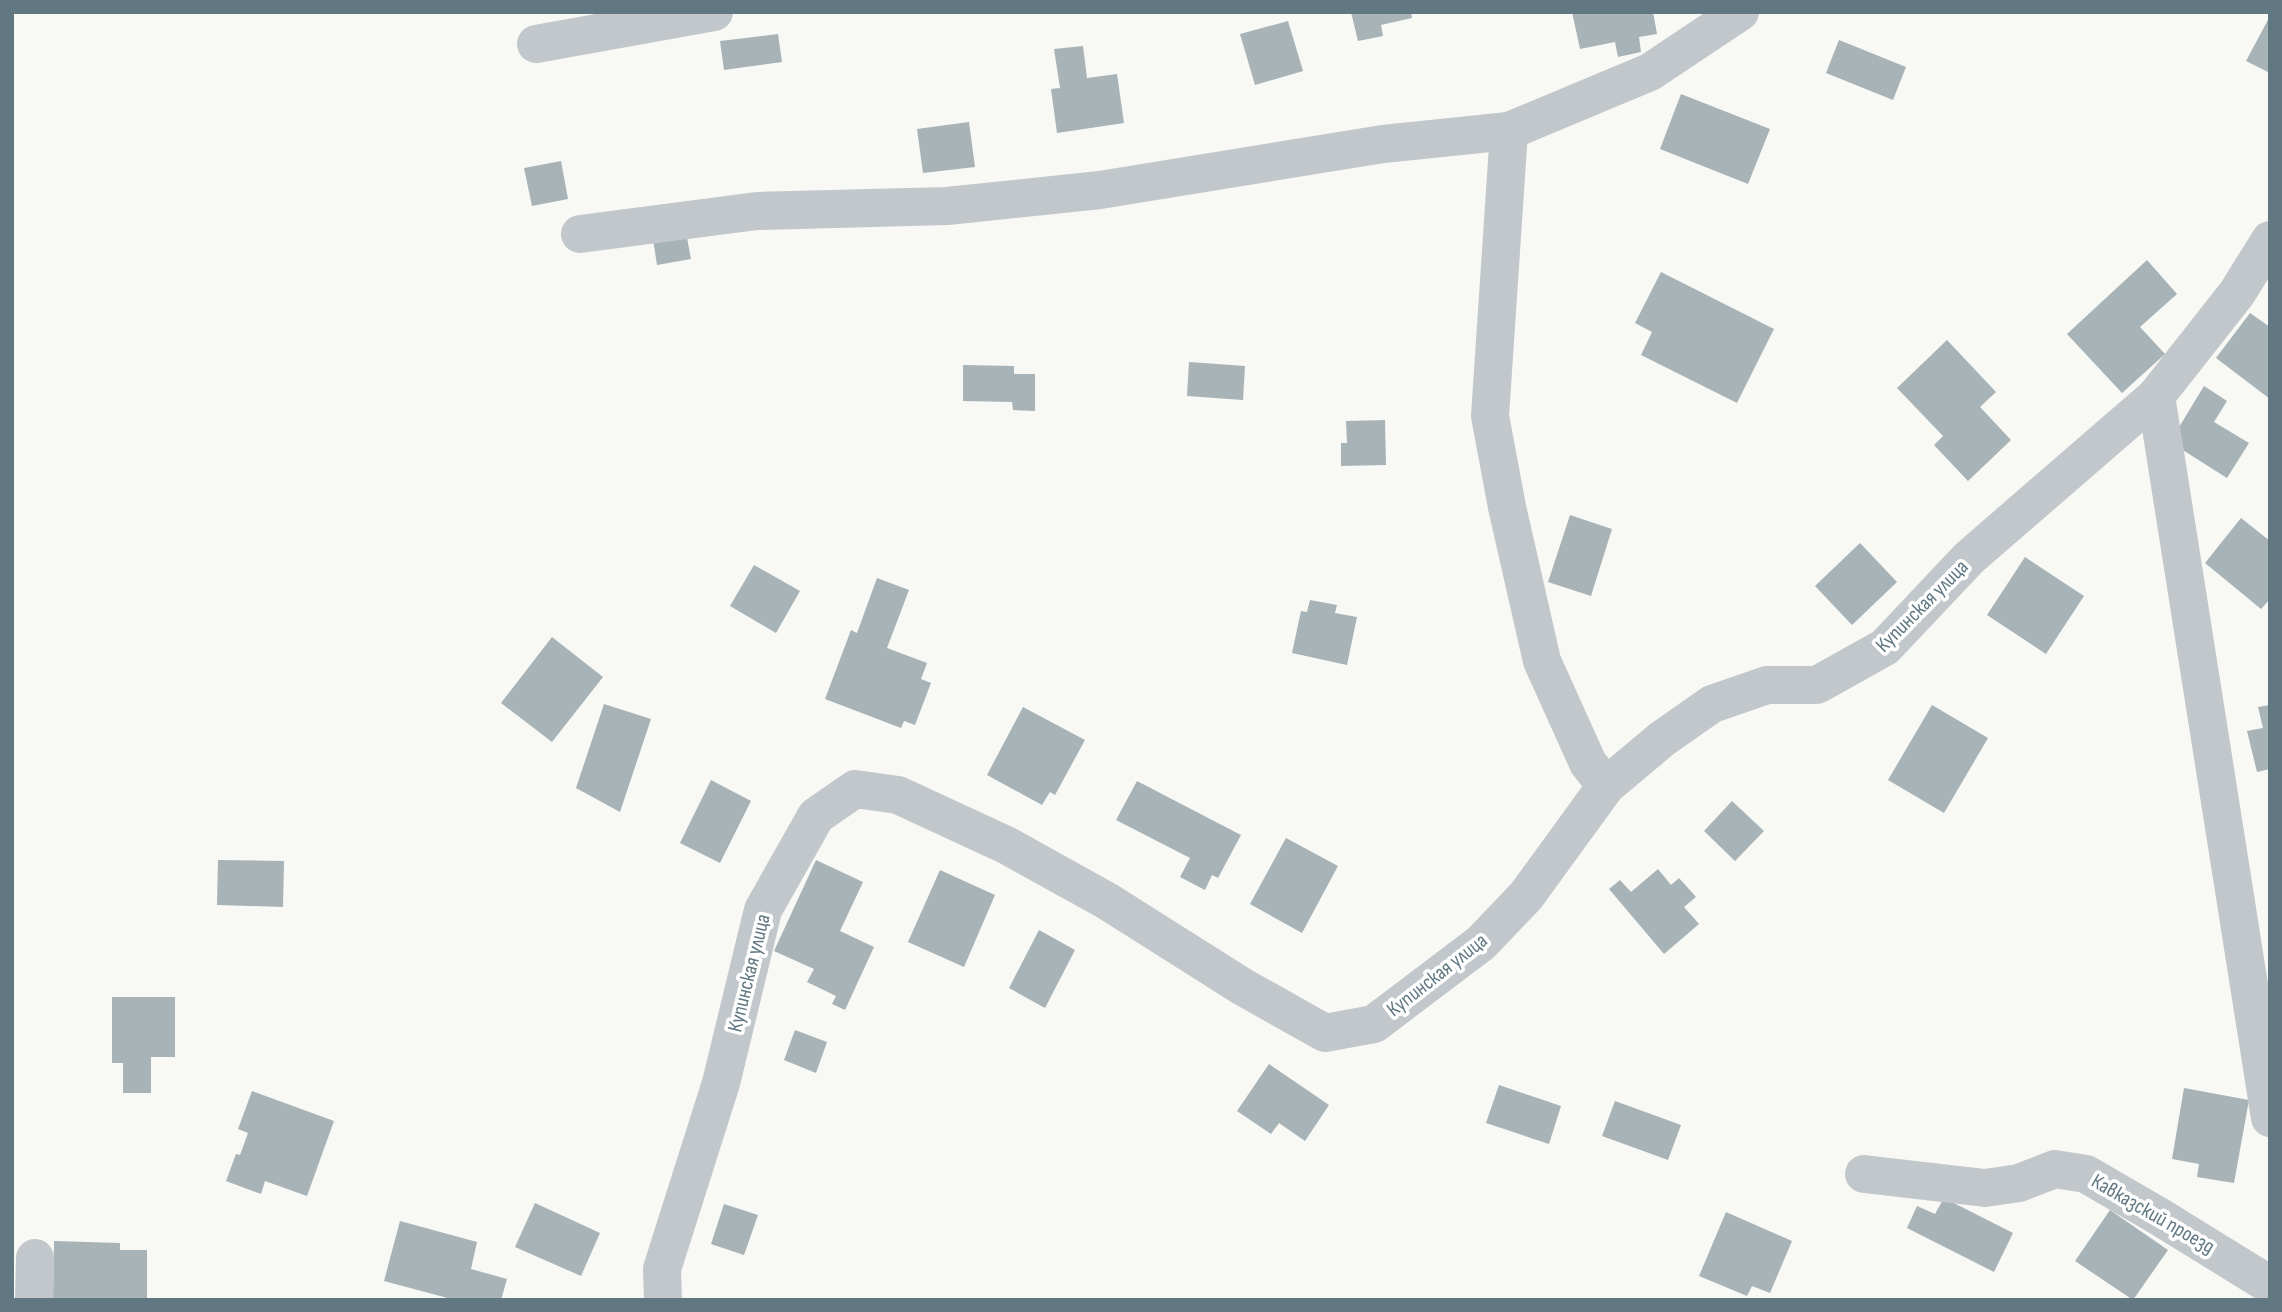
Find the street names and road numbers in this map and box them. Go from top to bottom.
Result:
street label: Купинская улица [1871,555,1973,657]
street label: Купинская улица [722,911,776,1035]
street label: Купинская улица [1382,928,1492,1022]
street label: Кавказский проезд [2087,1169,2219,1259]

